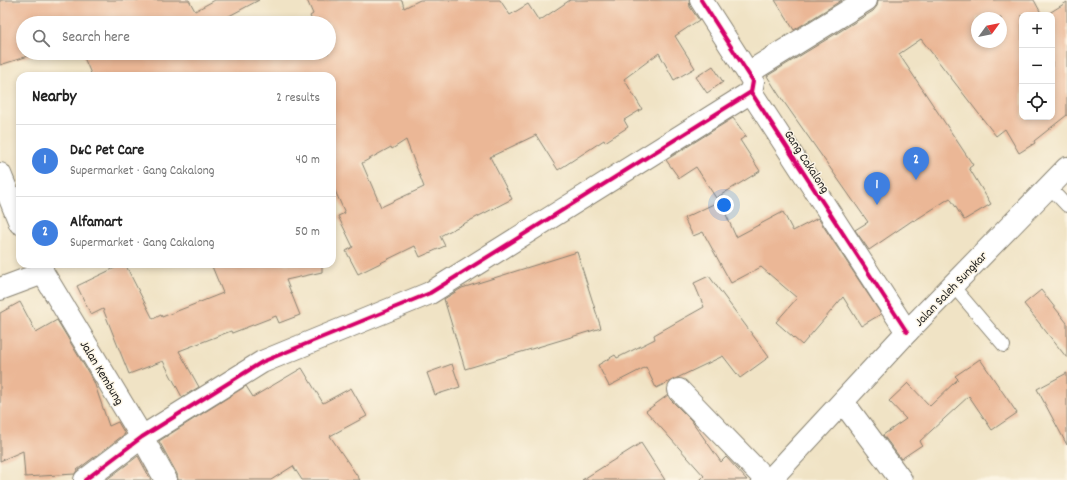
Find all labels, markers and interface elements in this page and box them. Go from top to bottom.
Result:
north arrow [971,12,1007,48]
map controls [1019,12,1055,120]
button: + [1019,12,1055,48]
search box [16,16,336,60]
icon: search [30,27,52,49]
text: Search here [62,27,130,49]
button: − [1019,48,1055,84]
button: locate [1019,84,1055,120]
text: Nearby [32,86,76,110]
text: 2 results [276,89,320,108]
street label: Gang Cakalong [778,127,834,198]
text: D&C Pet Care [70,140,144,162]
pin: 2 [903,147,929,180]
text: 1 [44,151,46,170]
text: 40 m [296,151,320,170]
text: Supermarket · Gang Cakalong [70,162,214,181]
pin: 1 [864,172,890,205]
your location [714,195,734,215]
text: Alfamart [70,212,123,234]
text: 2 [42,223,48,242]
text: 50 m [295,223,320,242]
text: Supermarket · Gang Cakalong [70,234,214,253]
street label: Jalan Saleh Sungkar [911,248,993,332]
street label: Jalan Kembung [74,337,128,410]

